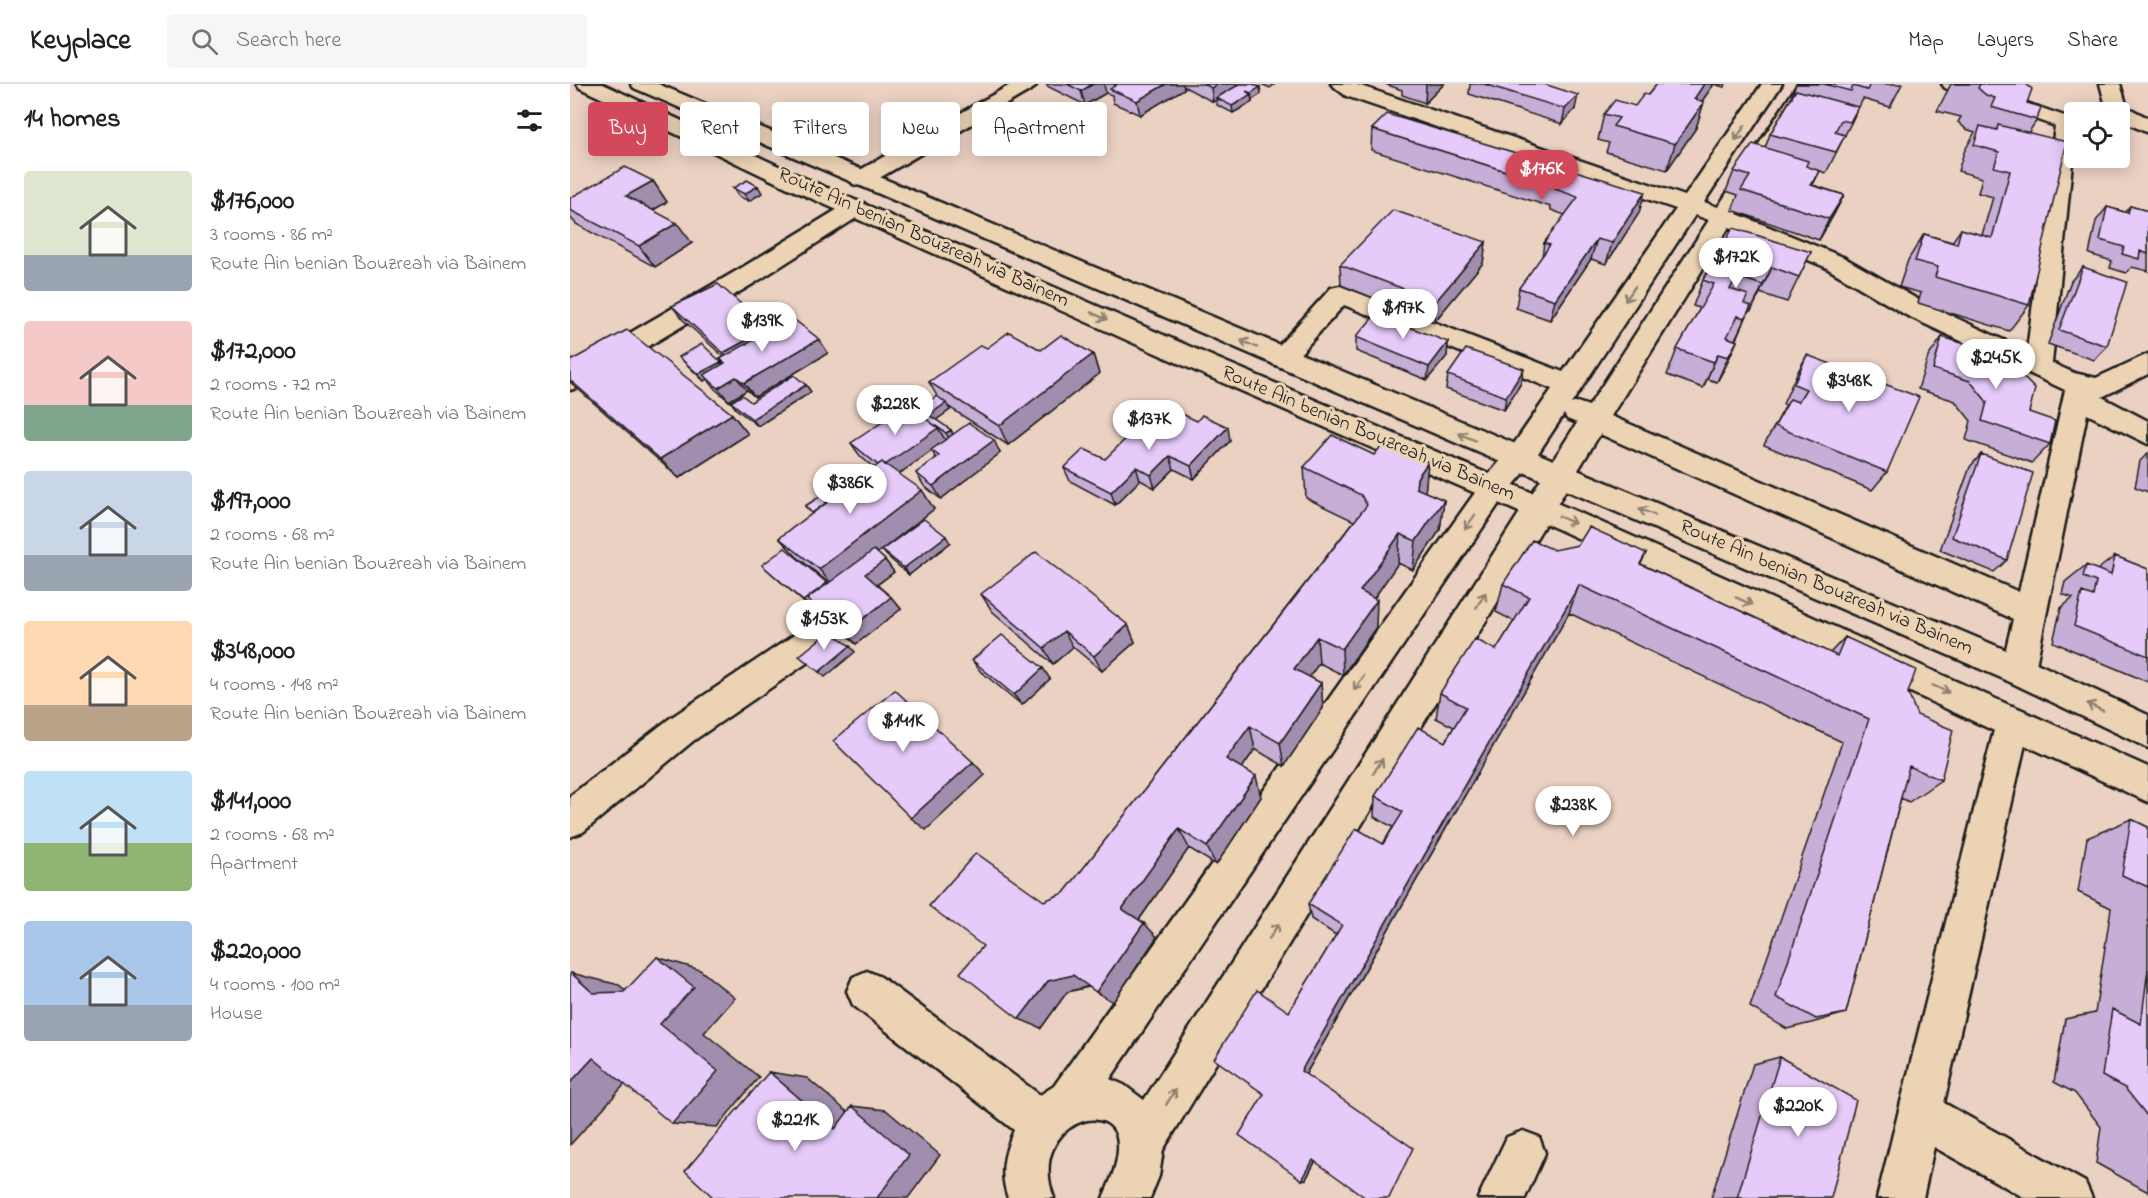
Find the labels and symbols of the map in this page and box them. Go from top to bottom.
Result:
one-way arrow [1733,124,1746,141]
pin: $176K [1500,150,1584,201]
street label: Route Ain benian Bouzreah via Bainem [773,160,1073,316]
pin: $172K [1694,238,1778,289]
one-way arrow [1624,285,1636,302]
pin: $197K [1361,289,1445,340]
pin: $139K [720,302,804,353]
one-way arrow [1090,312,1108,323]
one-way arrow [1240,338,1258,349]
pin: $245K [1954,339,2038,390]
street label: Route Ain benian Bouzreah via Bainem [1217,359,1519,509]
pin: $348K [1807,362,1891,413]
pin: $228K [853,385,937,436]
pin: $137K [1107,400,1191,451]
one-way arrow [1458,430,1476,442]
pin: $386K [808,464,892,515]
one-way arrow [1638,506,1656,517]
street label: Route Ain benian Bouzreah via Bainem [1675,513,1977,663]
one-way arrow [1464,514,1476,530]
one-way arrow [1557,515,1575,526]
one-way arrow [1475,592,1487,609]
one-way arrow [1734,596,1752,607]
pin: $153K [782,600,866,651]
one-way arrow [1353,674,1365,690]
one-way arrow [1932,684,1950,696]
one-way arrow [2087,700,2105,712]
pin: $141K [861,702,945,753]
one-way arrow [1372,758,1384,775]
pin: $238K [1531,786,1615,837]
one-way arrow [1269,923,1281,940]
pin: $220K [1756,1087,1840,1138]
one-way arrow [1165,1088,1178,1105]
pin: $221K [753,1101,837,1152]

